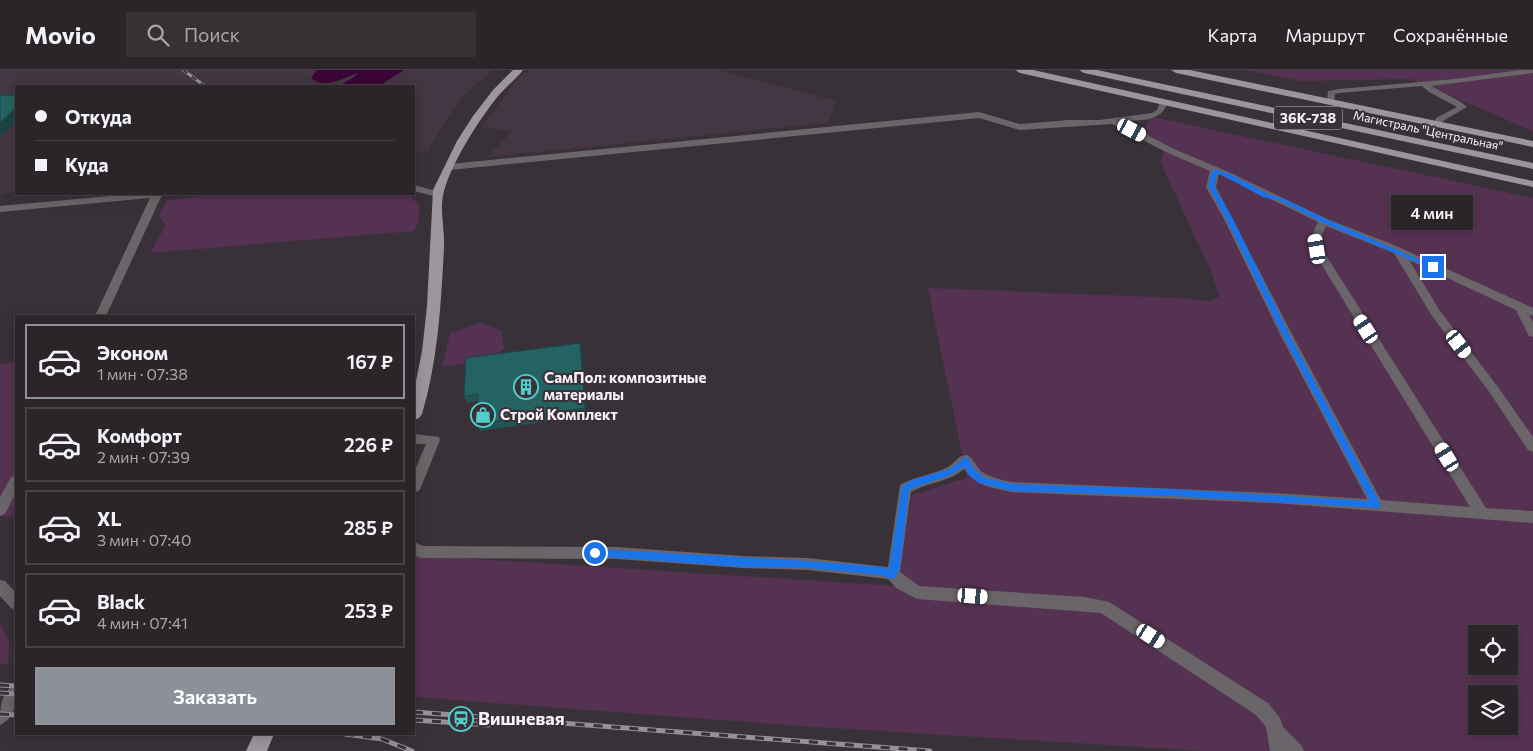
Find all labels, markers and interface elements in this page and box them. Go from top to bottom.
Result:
search box [126,12,476,57]
text: Movio [25,20,96,49]
icon: search [144,21,172,49]
text: Поиск [184,23,240,46]
text: Карта [1208,24,1257,46]
text: Маршрут [1285,24,1365,46]
text: Сохранённые [1393,24,1508,46]
text: Откуда [65,105,132,128]
road number: 36К-738 [1274,106,1342,129]
street label: Магистраль "Центральная" [1352,107,1504,153]
car [1115,116,1148,144]
text: Куда [65,153,109,176]
callout: 4 мин [1392,194,1474,230]
text: 4 мин [1411,203,1454,222]
car [1307,233,1326,265]
route end [1422,256,1444,278]
car [1351,312,1380,346]
car [1443,328,1474,360]
icon: car [37,339,82,384]
text: Эконом [97,341,168,364]
text: 167 ₽ [347,350,393,373]
text: 1 мин · 07:38 [97,364,188,383]
place label: СамПол: композитные материалы [544,368,707,403]
building icon: СамПол: композитные материалы [513,374,539,400]
shop icon: Строй Комплект [470,402,496,428]
place label: Строй Комплект [500,405,618,423]
icon: car [37,422,82,467]
text: Комфорт [97,424,182,447]
text: 226 ₽ [344,433,393,456]
car [1432,440,1461,474]
text: 2 мин · 07:39 [97,447,190,466]
icon: car [37,505,82,550]
text: XL [97,507,122,530]
text: 285 ₽ [344,516,393,539]
text: 3 мин · 07:40 [97,530,191,549]
route start [584,542,606,564]
car [957,587,988,605]
icon: car [37,588,82,633]
text: Black [97,590,145,613]
text: 253 ₽ [344,599,393,622]
text: 4 мин · 07:41 [97,613,188,632]
car [1134,622,1167,650]
map controls [1468,625,1518,735]
button: locate [1468,625,1518,675]
button: Заказать [35,667,395,725]
button: layers [1468,685,1518,735]
station icon: Вишневая [448,706,474,732]
place label: Вишневая [478,707,565,729]

